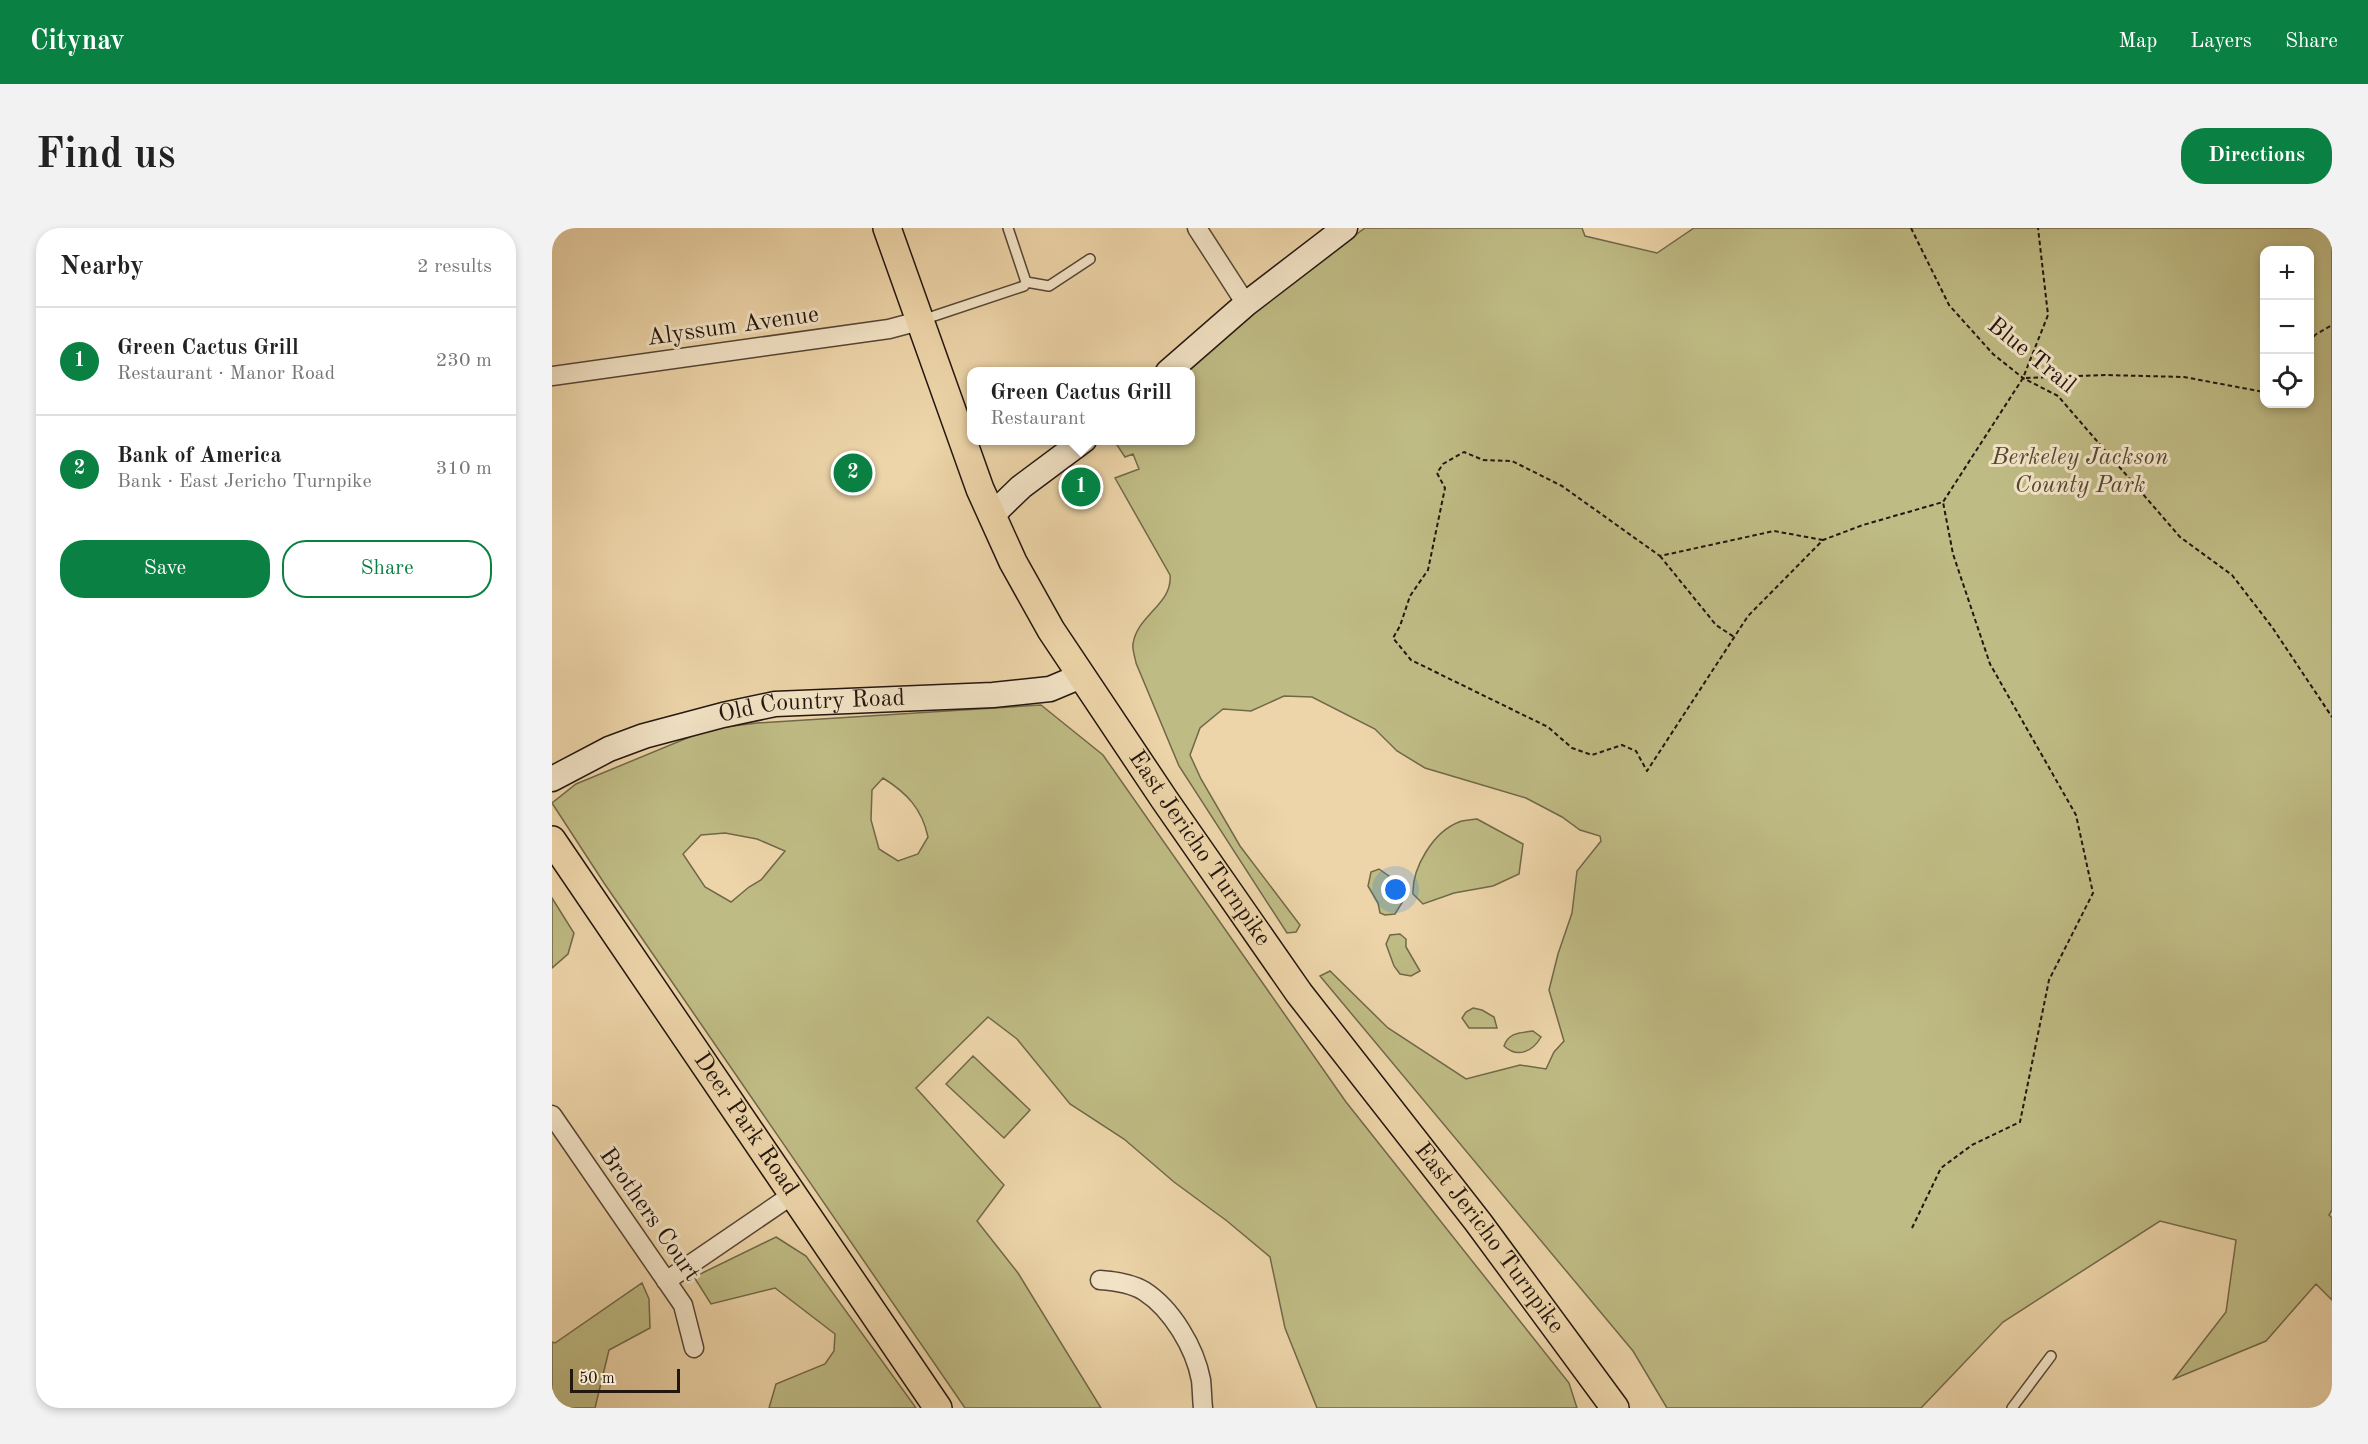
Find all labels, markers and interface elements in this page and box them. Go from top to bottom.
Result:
text: Citynav [30,28,125,56]
text: Map [2118,31,2157,52]
text: Layers [2190,31,2252,52]
text: Share [2285,31,2338,52]
button: Directions [2181,128,2332,184]
text: Find us [36,135,175,177]
map controls [2260,246,2314,408]
button: + [2260,246,2314,300]
text: Nearby [60,254,144,280]
text: 2 results [417,257,492,277]
button: − [2260,300,2314,354]
street label: Alyssum Avenue [646,303,820,351]
street label: Blue Trail [1982,314,2080,398]
text: Green Cactus Grill [117,337,299,359]
text: 1 [74,351,85,371]
text: 230 m [436,351,492,371]
button: locate [2260,354,2314,408]
text: Restaurant · Manor Road [117,364,335,384]
popup [967,367,1195,445]
text: Green Cactus Grill [990,382,1172,404]
text: Restaurant [990,409,1086,429]
text: Bank of America [117,445,282,467]
park label: Berkeley Jackson County Park [1991,446,2169,498]
pin: 2 [834,450,872,496]
text: 2 [74,459,85,479]
text: 310 m [436,459,492,479]
pin: 1 [1062,464,1100,510]
text: Bank · East Jericho Turnpike [117,472,372,492]
button: Save [60,540,270,598]
button: Share [282,540,492,598]
street label: Old Country Road [716,687,906,728]
street label: East Jericho Turnpike [1123,746,1275,951]
your location [1381,875,1410,904]
street label: Deer Park Road [688,1049,802,1200]
street label: East Jericho Turnpike [1409,1139,1568,1338]
street label: Brothers Court [594,1144,704,1286]
scale bar [570,1366,680,1394]
text: 50 m [579,1371,615,1387]

